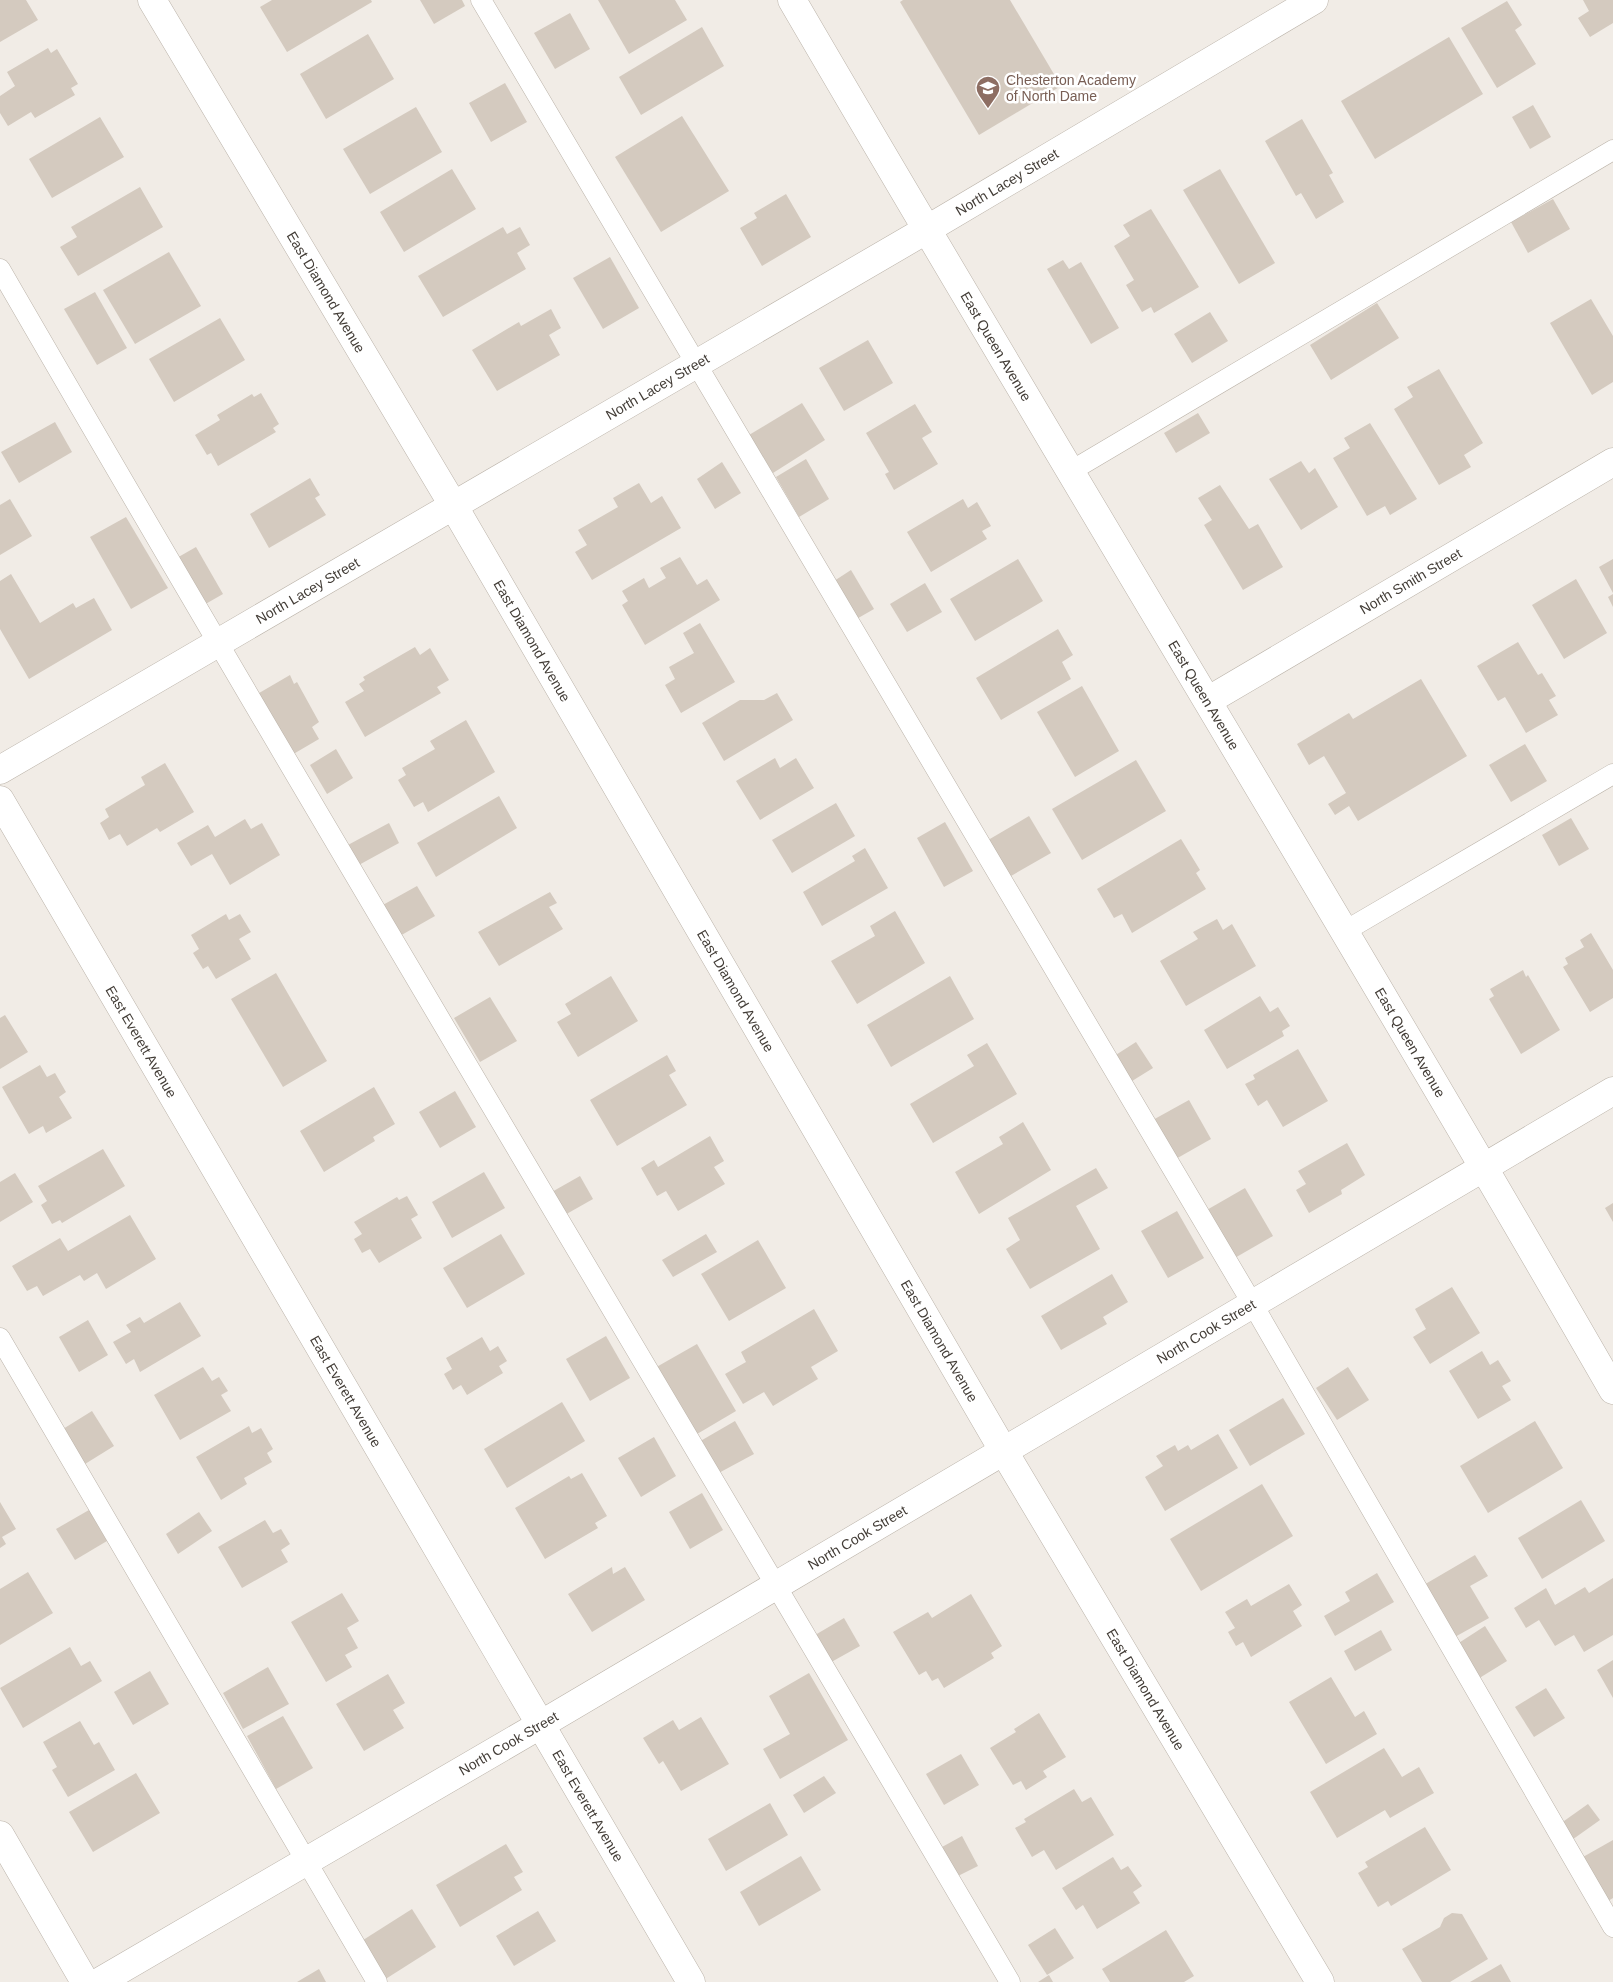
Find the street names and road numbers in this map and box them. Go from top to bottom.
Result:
street label: North Lacey Street [953,145,1061,219]
street label: East Diamond Avenue [284,229,368,356]
street label: East Queen Avenue [957,289,1035,404]
street label: North Lacey Street [603,350,712,423]
street label: North Smith Street [1357,545,1464,617]
street label: North Lacey Street [253,554,362,627]
street label: East Diamond Avenue [490,577,574,705]
street label: East Queen Avenue [1165,638,1243,753]
street label: East Diamond Avenue [694,927,778,1055]
street label: East Everett Avenue [102,983,180,1101]
street label: East Queen Avenue [1372,985,1449,1100]
street label: East Diamond Avenue [898,1277,981,1405]
street label: North Cook Street [1154,1296,1258,1367]
street label: East Everett Avenue [307,1333,385,1450]
street label: North Cook Street [805,1502,910,1573]
street label: East Diamond Avenue [1103,1626,1188,1753]
street label: North Cook Street [456,1708,561,1778]
street label: East Everett Avenue [549,1747,627,1865]

